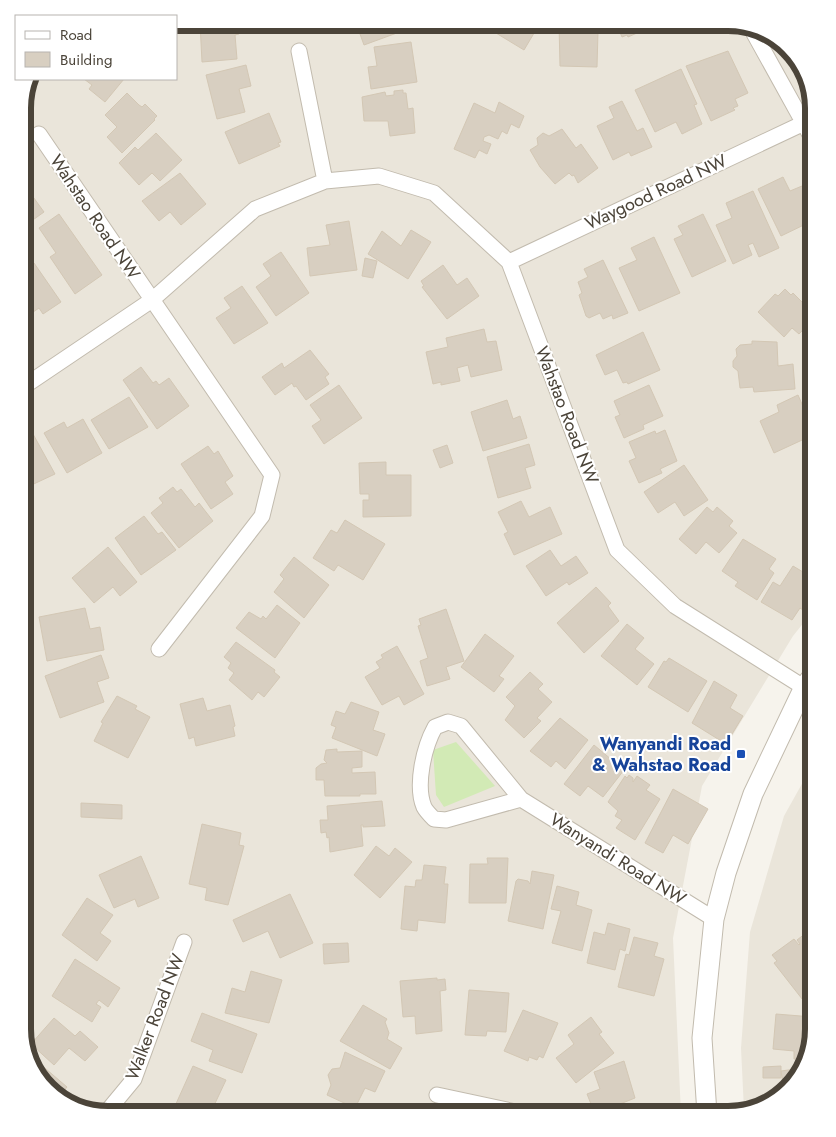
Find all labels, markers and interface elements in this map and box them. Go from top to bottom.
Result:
legend [15,15,178,80]
text: Road [60,24,92,46]
text: Building [60,49,112,71]
street label: Waygood Road NW [581,148,731,236]
street label: Wahstao Road NW [44,149,147,285]
street label: Wahstao Road NW [529,342,605,488]
place label: Wanyandi Road & Wahstao Road [592,731,731,778]
marker: Wanyandi Road & Wahstao Road [735,748,747,760]
street label: Wanyandi Road NW [545,807,691,912]
street label: Walker Road NW [119,950,191,1084]

